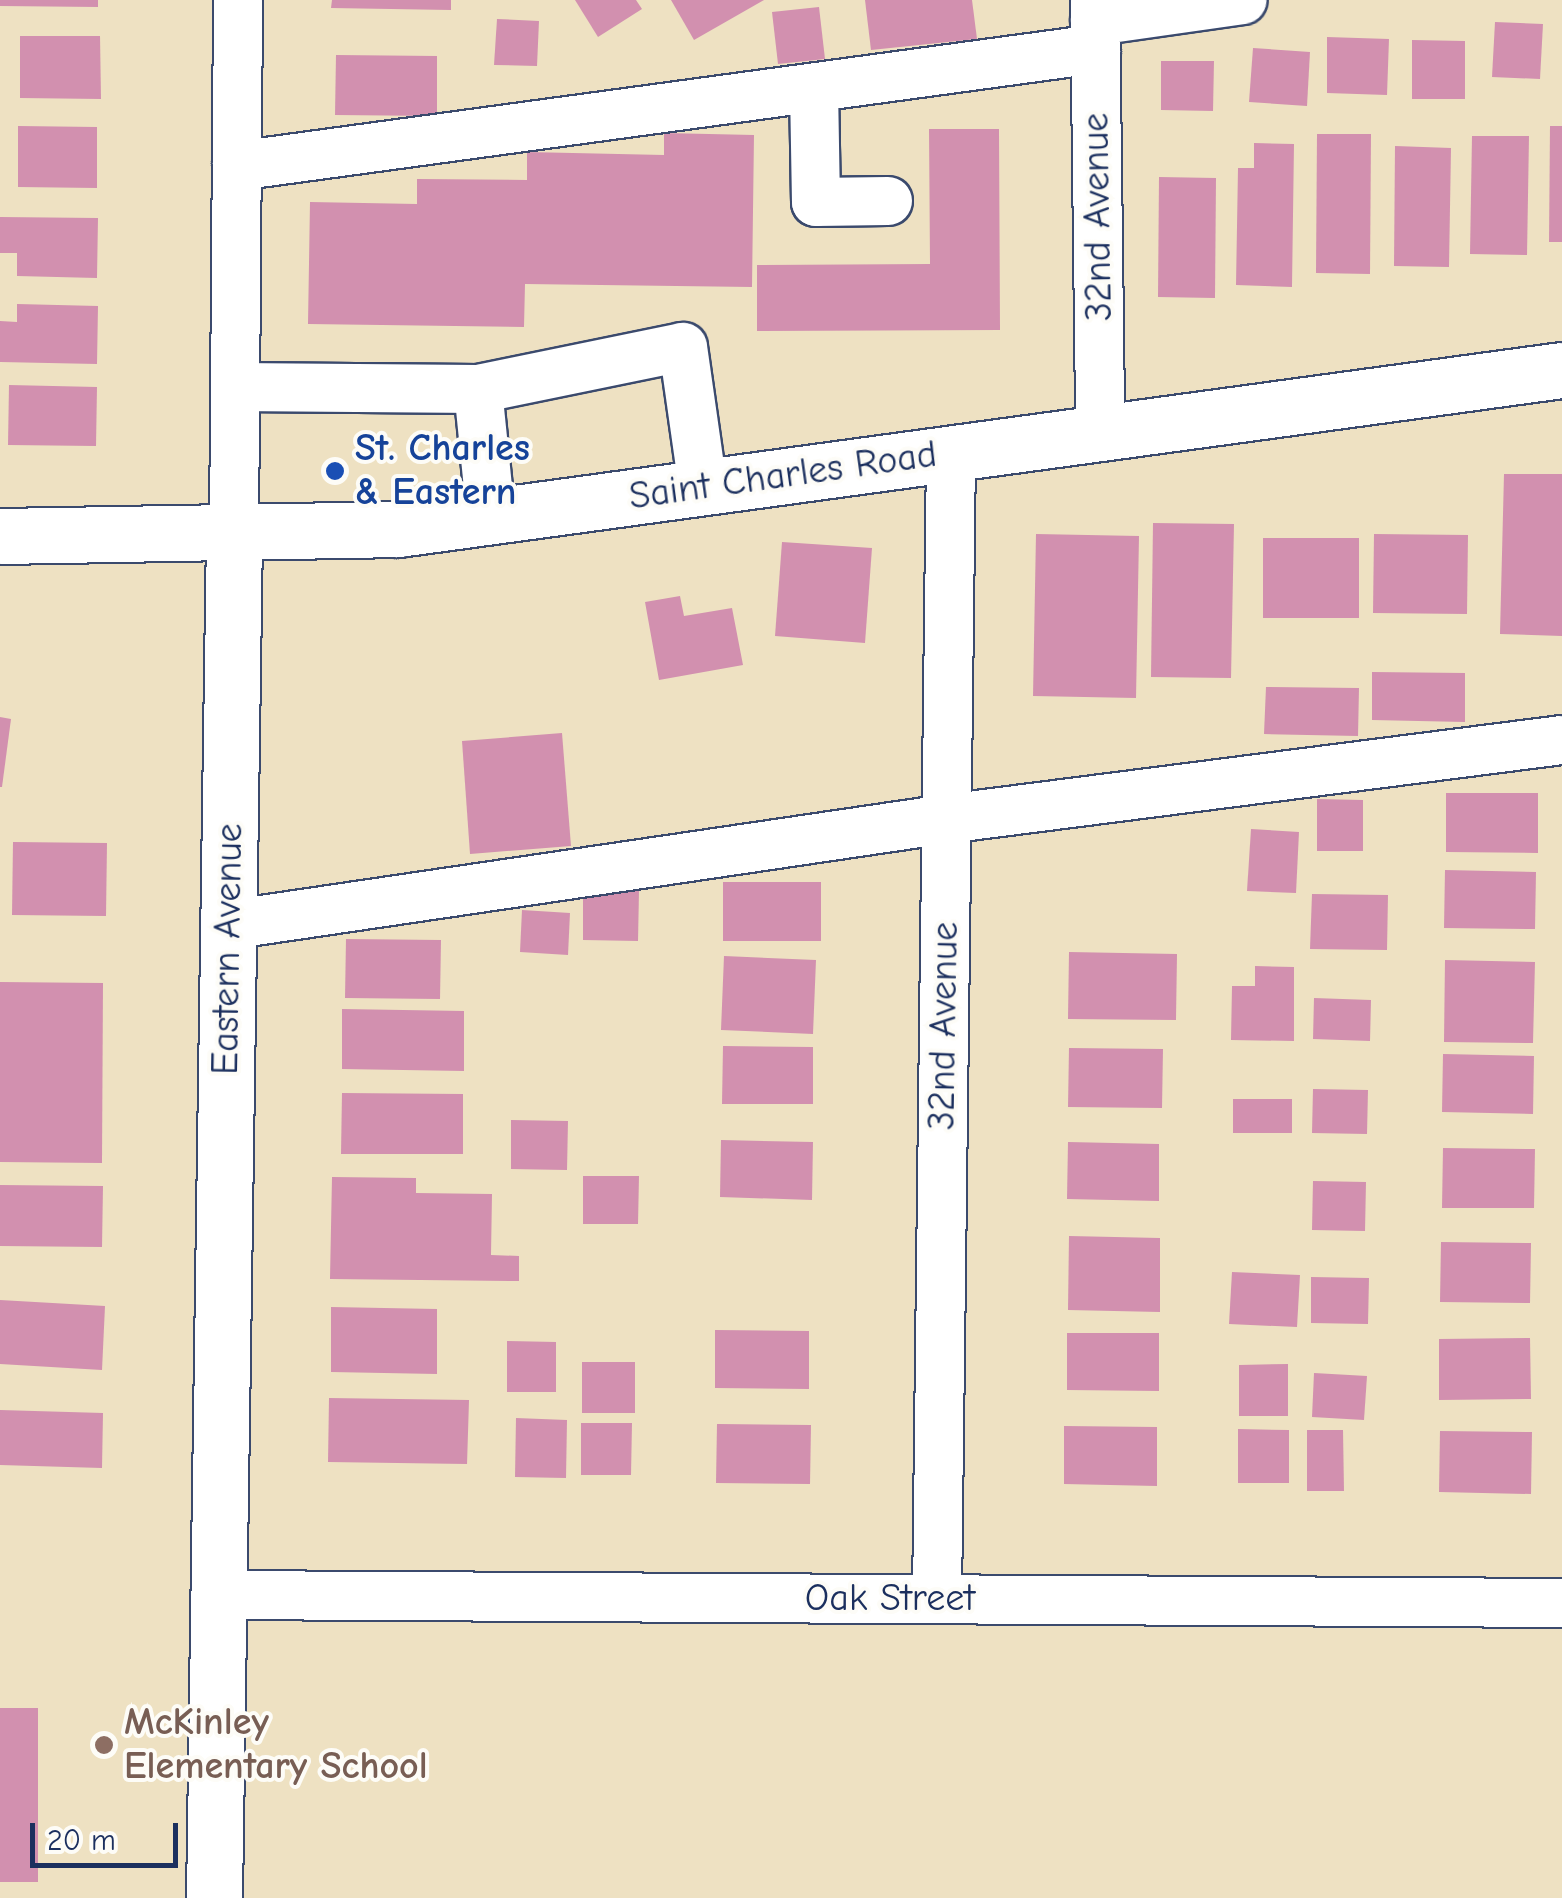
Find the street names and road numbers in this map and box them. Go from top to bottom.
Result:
street label: 32nd Avenue [1073,112,1123,322]
street label: Saint Charles Road [626,432,940,520]
street label: Eastern Avenue [203,823,253,1075]
street label: 32nd Avenue [919,921,969,1131]
street label: Oak Street [805,1576,975,1622]

